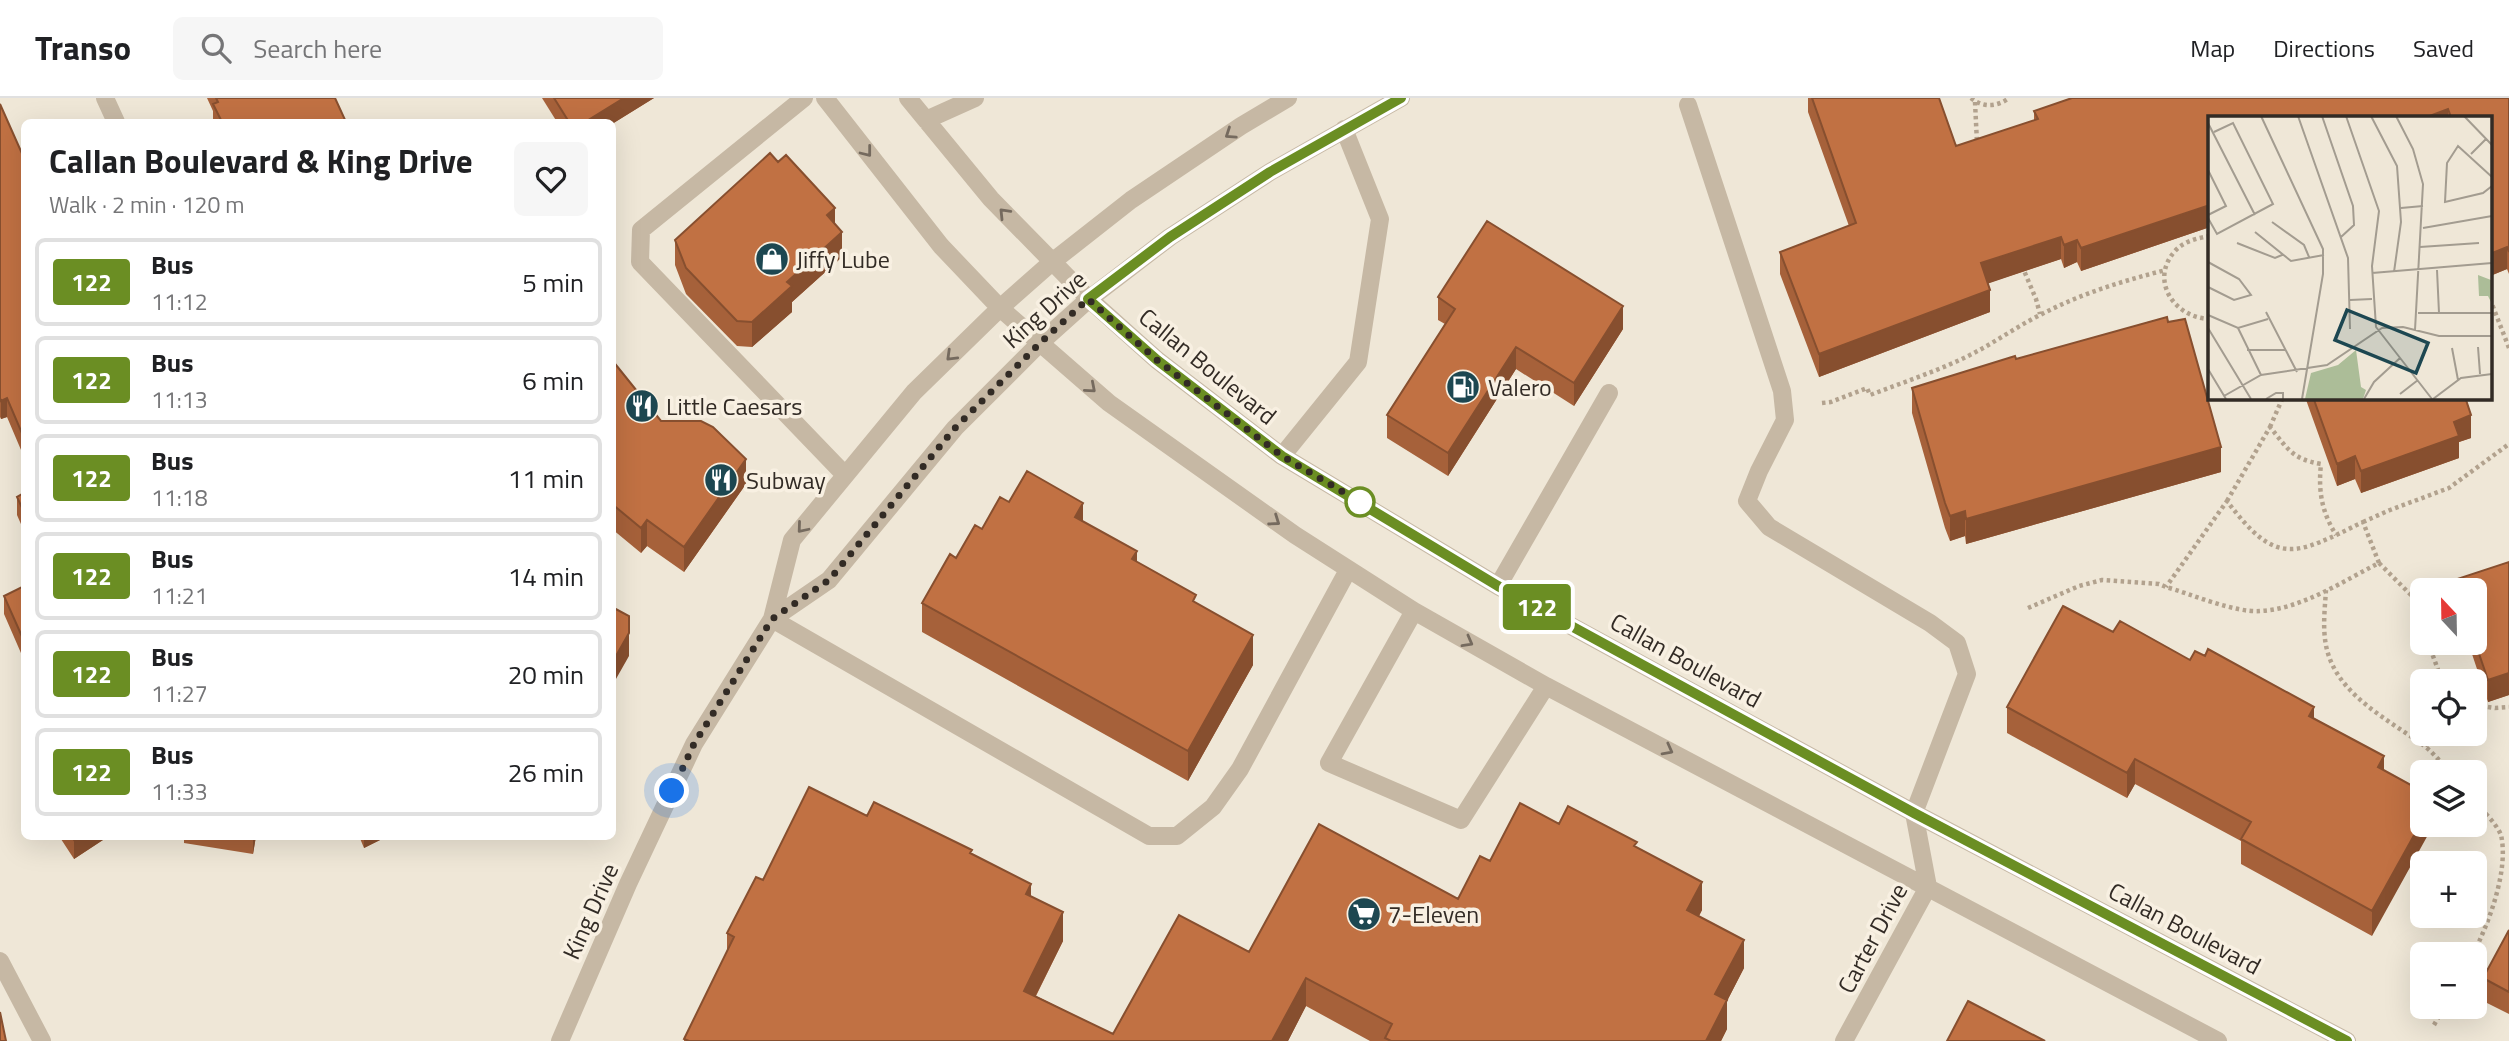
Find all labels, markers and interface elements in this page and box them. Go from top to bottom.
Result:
search box [173,17,663,80]
text: Transo [35,23,131,73]
icon: search [197,29,235,67]
text: Search here [253,29,382,68]
text: Map [2190,30,2235,66]
text: Directions [2273,30,2375,66]
text: Saved [2413,30,2474,66]
inset map [2208,116,2492,399]
one-way arrow [1225,125,1238,138]
text: Callan Boulevard & King Drive [49,136,473,186]
button: heart [514,142,588,216]
one-way arrow [859,144,872,157]
text: Walk · 2 min · 120 m [49,187,245,222]
one-way arrow [1000,208,1013,221]
shop icon: Jiffy Lube [753,240,791,278]
place label: Jiffy Lube [796,241,890,277]
text: Bus [151,245,193,284]
street label: King Drive [994,262,1094,356]
text: 5 min [522,263,584,302]
text: 122 [71,264,112,300]
text: 11:12 [151,284,208,319]
street label: Callan Boulevard [1131,299,1285,433]
text: Bus [151,343,193,382]
one-way arrow [946,347,959,360]
text: 6 min [522,361,584,400]
text: 122 [71,362,112,398]
fuel station icon: Valero [1444,368,1482,406]
place label: Valero [1488,369,1552,405]
one-way arrow [1083,380,1096,392]
text: 11:13 [151,382,208,417]
restaurant icon: Little Caesars [623,387,661,425]
place label: Little Caesars [666,388,802,424]
text: Bus [151,441,193,480]
text: 11 min [508,459,584,498]
text: 122 [71,460,112,496]
restaurant icon: Subway [702,461,740,499]
place label: Subway [746,462,826,498]
text: 11:18 [151,480,208,515]
unlabelled marker [1345,487,1375,517]
one-way arrow [1267,513,1280,526]
one-way arrow [797,521,810,533]
text: Bus [151,539,193,578]
text: 14 min [508,557,584,596]
text: 122 [71,558,112,594]
text: 11:21 [151,578,208,613]
north arrow [2410,578,2487,654]
map controls [2410,578,2487,1019]
line badge: 122 [1497,584,1577,630]
text: 122 [1517,589,1557,625]
street label: Callan Boulevard [1604,604,1768,716]
one-way arrow [1461,634,1474,647]
text: Bus [151,637,193,676]
text: 20 min [508,655,584,694]
text: 122 [71,656,112,692]
button: locate [2410,669,2487,746]
text: 11:27 [151,676,208,711]
text: Bus [151,735,193,774]
one-way arrow [1661,742,1674,755]
text: 26 min [508,753,584,792]
text: 122 [71,754,112,790]
button: layers [2410,760,2487,837]
your location [654,773,689,808]
text: 11:33 [151,774,208,809]
button: + [2410,851,2487,928]
street label: King Drive [553,857,627,965]
street label: Callan Boulevard [2102,873,2268,983]
street label: Carter Drive [1828,877,1916,999]
supermarket icon: 7-Eleven [1345,895,1383,933]
place label: 7-Eleven [1388,896,1479,932]
button: − [2410,942,2487,1019]

